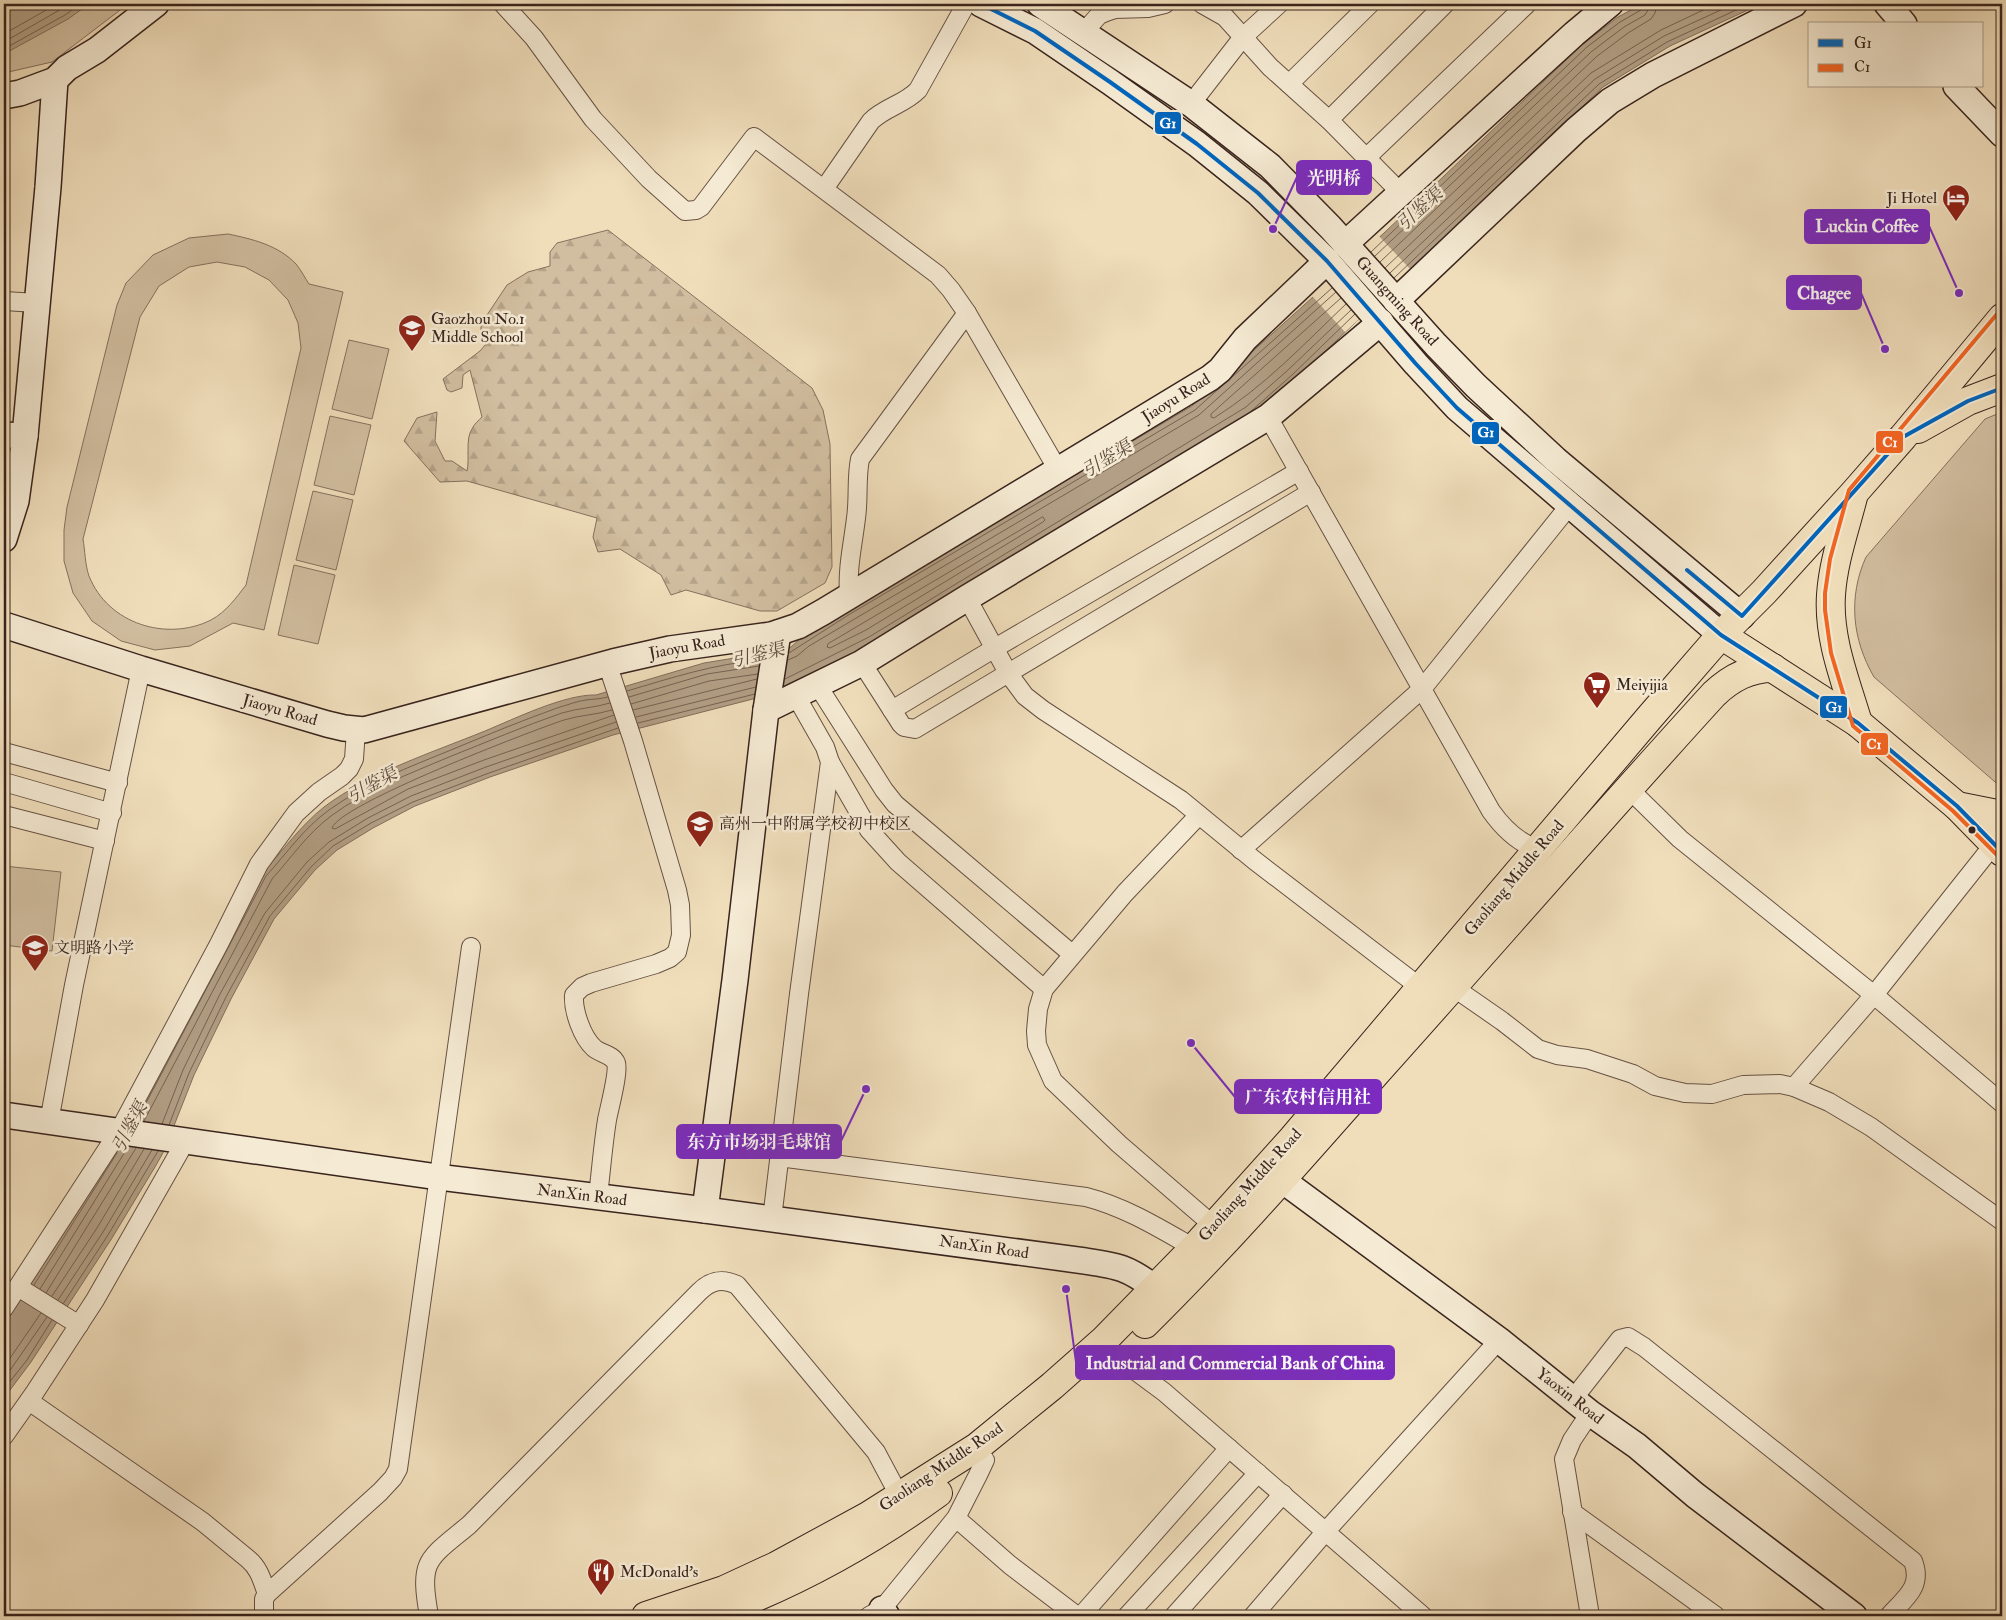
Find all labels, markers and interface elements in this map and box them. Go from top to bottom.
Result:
legend [1808,22,1984,88]
text: G1 [1854,34,1872,53]
text: C1 [1854,58,1870,77]
line badge: G1 [1154,111,1182,135]
text: G1 [1160,115,1176,132]
callout: 光明桥 [1297,161,1371,194]
text: 光明桥 [1307,167,1361,190]
water label: 引鉴渠 [1392,180,1450,236]
hotel icon: Ji Hotel [1941,183,1971,222]
place label: Ji Hotel [1885,188,1937,209]
callout: Luckin Coffee [1805,210,1929,243]
text: Luckin Coffee [1815,215,1919,238]
street label: Guangming Road [1351,252,1443,350]
callout: Chagee [1787,276,1861,309]
text: Chagee [1797,282,1851,305]
place label: Gaozhou No.1 Middle School [431,309,525,347]
school or university icon: Gaozhou No.1 Middle School [397,313,427,352]
street label: Jiaoyu Road [1137,369,1215,428]
line badge: G1 [1471,421,1500,445]
text: G1 [1478,424,1494,441]
line badge: C1 [1875,430,1904,454]
water label: 引鉴渠 [1078,434,1139,483]
text: C1 [1882,434,1898,451]
street label: Jiaoyu Road [646,630,727,665]
water label: 引鉴渠 [729,637,790,673]
supermarket icon: Meiyijia [1582,670,1612,709]
place label: Meiyijia [1616,675,1668,695]
street label: Jiaoyu Road [239,690,320,731]
line badge: G1 [1819,695,1848,719]
text: G1 [1826,699,1842,716]
line badge: C1 [1860,732,1889,756]
text: C1 [1866,736,1882,753]
water label: 引鉴渠 [343,760,404,808]
school or university icon: 高州一中附属学校初中校区 [685,809,715,848]
place label: 高州一中附属学校初中校区 [719,814,911,834]
street label: Gaoliang Middle Road [1460,816,1568,940]
unlabelled marker [1967,825,1977,835]
school or university icon: 文明路小学 [20,933,50,972]
place label: 文明路小学 [54,938,134,958]
callout: 广东农村信用社 [1235,1080,1381,1113]
text: 广东农村信用社 [1245,1086,1371,1109]
water label: 引鉴渠 [107,1095,154,1156]
street label: Gaoliang Middle Road [1194,1124,1306,1246]
callout: 东方市场羽毛球馆 [677,1125,841,1158]
text: 东方市场羽毛球馆 [687,1131,831,1154]
street label: NanXin Road [536,1180,628,1210]
street label: NanXin Road [938,1231,1030,1263]
callout: Industrial and Commercial Bank of China [1076,1346,1394,1379]
text: Industrial and Commercial Bank of China [1086,1352,1385,1375]
street label: Yaoxin Road [1532,1363,1608,1429]
street label: Gaoliang Middle Road [875,1418,1007,1516]
restaurant icon: McDonald's [586,1557,616,1596]
place label: McDonald's [620,1562,698,1582]

